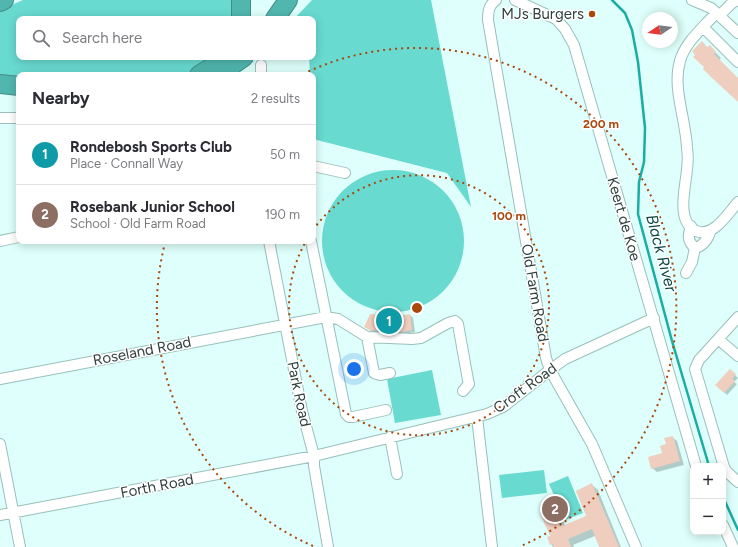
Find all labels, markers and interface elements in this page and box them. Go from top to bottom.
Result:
place label: MJs Burgers [501,5,584,23]
marker: MJs Burgers [587,9,597,19]
north arrow [642,12,678,48]
search box [16,16,316,60]
icon: search [30,27,52,49]
text: Search here [62,29,142,47]
text: Nearby [32,88,90,108]
text: 2 results [251,91,300,106]
text: 200 m [583,117,619,131]
text: Rondebosh Sports Club [70,138,232,156]
text: 1 [42,147,48,162]
text: 50 m [270,147,300,162]
text: Place · Connall Way [70,156,183,171]
street label: Keert de Koe [603,175,645,263]
text: Rosebank Junior School [70,198,235,216]
text: 2 [41,207,49,222]
text: 190 m [265,207,300,222]
text: 100 m [492,209,526,223]
water label: Black River [642,212,681,294]
text: School · Old Farm Road [70,216,206,231]
street label: Old Farm Road [518,243,552,343]
centre of rings [410,301,424,315]
pin: 1 [376,306,402,336]
street label: Roseland Road [91,333,193,369]
street label: Park Road [283,359,315,429]
your location [344,359,364,379]
street label: Croft Road [490,359,560,417]
map controls [690,463,726,535]
button: + [690,463,726,499]
street label: Forth Road [119,470,195,502]
pin: 2 [542,494,568,524]
button: − [690,499,726,535]

